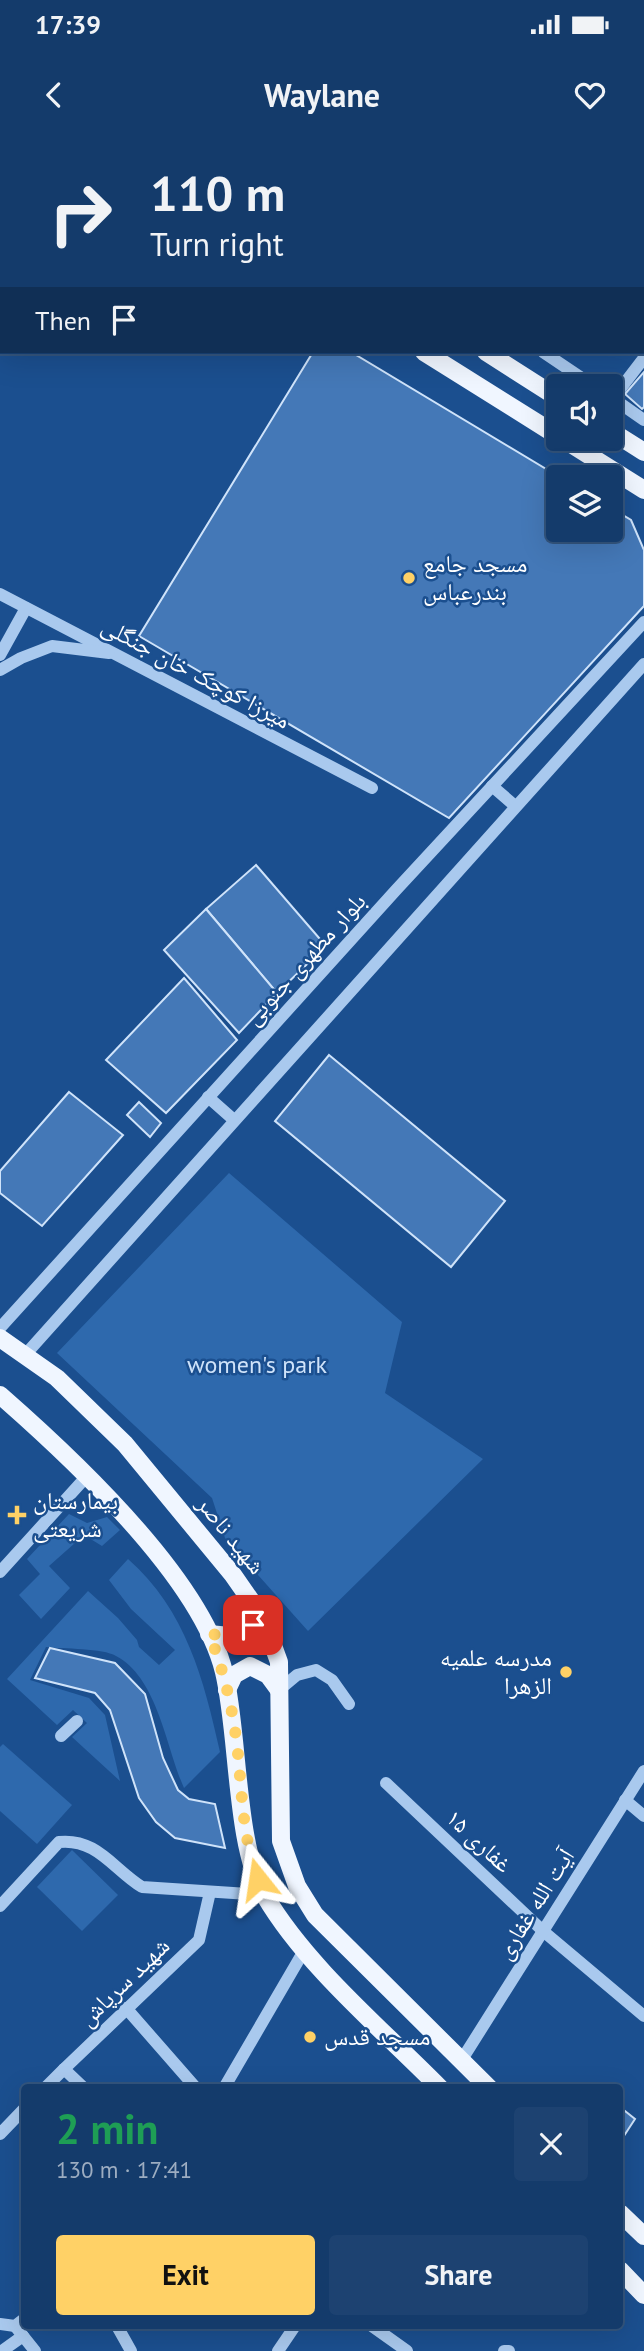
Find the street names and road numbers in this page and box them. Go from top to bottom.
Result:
street label: میرزا کوچک خان جنگلی [96,610,296,735]
street label: بلوار مطهری جنوبی [237,886,372,1031]
street label: شهید ناصر [190,1488,273,1580]
street label: غفاری ۱۵ [440,1802,519,1879]
street label: آیت الله غفاری [488,1842,581,1965]
street label: شهید سرپاش [71,1930,176,2033]

